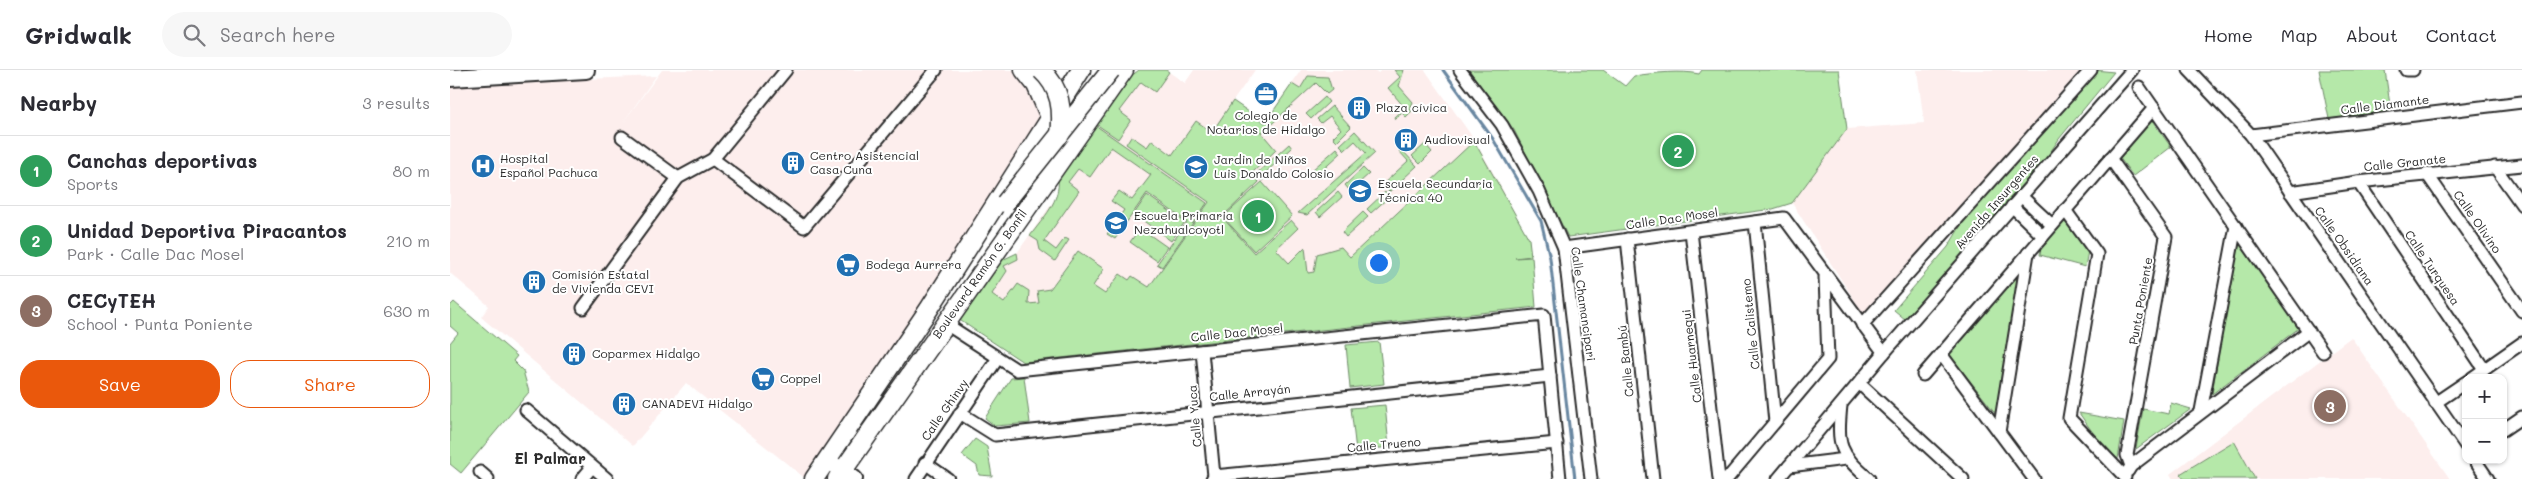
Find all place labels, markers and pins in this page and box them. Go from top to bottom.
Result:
office icon: Colegio de Notarios de Hidalgo [1253,81,1279,107]
building icon: Plaza cívica [1346,95,1372,121]
place label: Plaza cívica [1376,99,1447,115]
place label: Colegio de Notarios de Hidalgo [1207,107,1325,137]
building icon: Audiovisual [1393,127,1419,153]
place label: Audiovisual [1424,131,1490,147]
pin: 2 [1662,132,1694,170]
place label: Centro Asistencial Casa Cuna [810,147,919,177]
place label: Hospital Español Pachuca [500,150,598,180]
building icon: Centro Asistencial Casa Cuna [780,150,806,176]
place label: Jardin de Niños Luis Donaldo Colosio [1214,151,1334,181]
hospital icon: Hospital Español Pachuca [470,153,496,179]
school or university icon: Jardin de Niños Luis Donaldo Colosio [1183,154,1209,180]
place label: Escuela Secundaria Técnica 40 [1378,175,1493,205]
school or university icon: Escuela Secundaria Técnica 40 [1347,178,1373,204]
pin: 1 [1242,197,1274,235]
place label: Escuela Primaria Nezahualcoyotl [1134,207,1233,237]
school or university icon: Escuela Primaria Nezahualcoyotl [1103,210,1129,236]
supermarket icon: Bodega Aurrera [835,252,861,278]
place label: Bodega Aurrera [866,256,962,272]
place label: Comisión Estatal de Vivienda CEVI [552,266,654,296]
building icon: Comisión Estatal de Vivienda CEVI [521,269,547,295]
building icon: Coparmex Hidalgo [561,341,587,367]
place label: Coparmex Hidalgo [592,345,700,361]
supermarket icon: Coppel [750,366,776,392]
place label: Coppel [780,370,821,386]
pin: 3 [2314,387,2346,425]
building icon: CANADEVI Hidalgo [611,391,637,417]
place label: CANADEVI Hidalgo [642,395,752,411]

